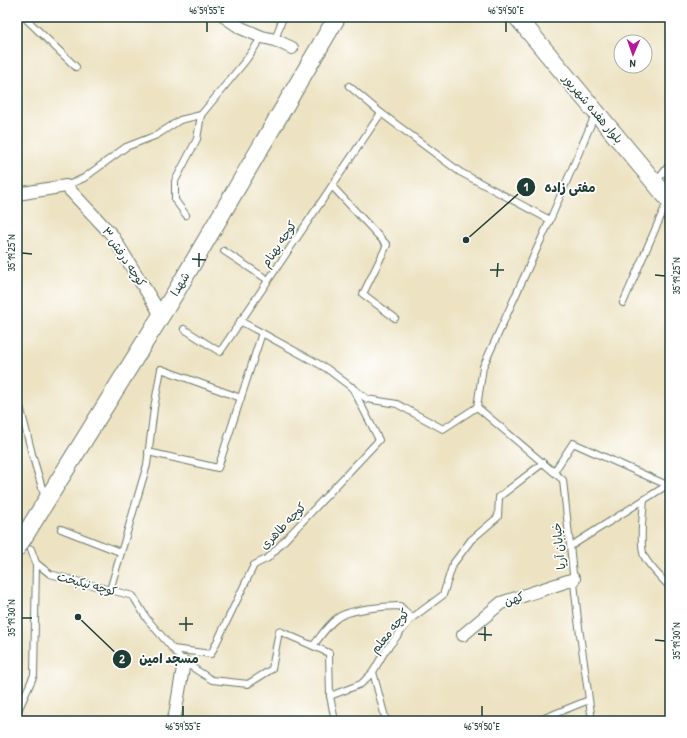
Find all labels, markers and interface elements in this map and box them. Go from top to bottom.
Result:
text: 46°59'55"E [189,4,225,17]
text: 46°59'50"E [488,4,524,17]
north arrow [613,34,653,74]
text: N [629,57,636,71]
street label: بلوار هفده شهریور [559,70,627,147]
callout: مفتی زاده [516,175,604,200]
text: 1 [524,178,529,195]
text: مفتی زاده [544,178,596,196]
street label: کوچه بهنام [257,217,301,271]
street label: کوچه درفش ۳ [98,223,151,290]
text: 35°19'25"N [5,234,18,272]
text: 35°19'25"N [670,257,683,295]
street label: شهدا [166,269,193,299]
street label: کوچه طاهری [256,498,310,553]
street label: خیابان آریا [548,522,569,571]
street label: کوچه نیکبخت [55,567,119,600]
street label: کهن [502,587,526,610]
text: 35°19'30"N [5,599,18,637]
street label: کوچه معلم [366,605,414,657]
text: 35°19'30"N [670,622,683,660]
callout: مسجد امین [112,646,207,671]
text: مسجد امین [139,649,199,667]
text: 2 [119,650,125,667]
text: 46°59'55"E [165,720,201,733]
text: 46°59'50"E [464,720,500,733]

